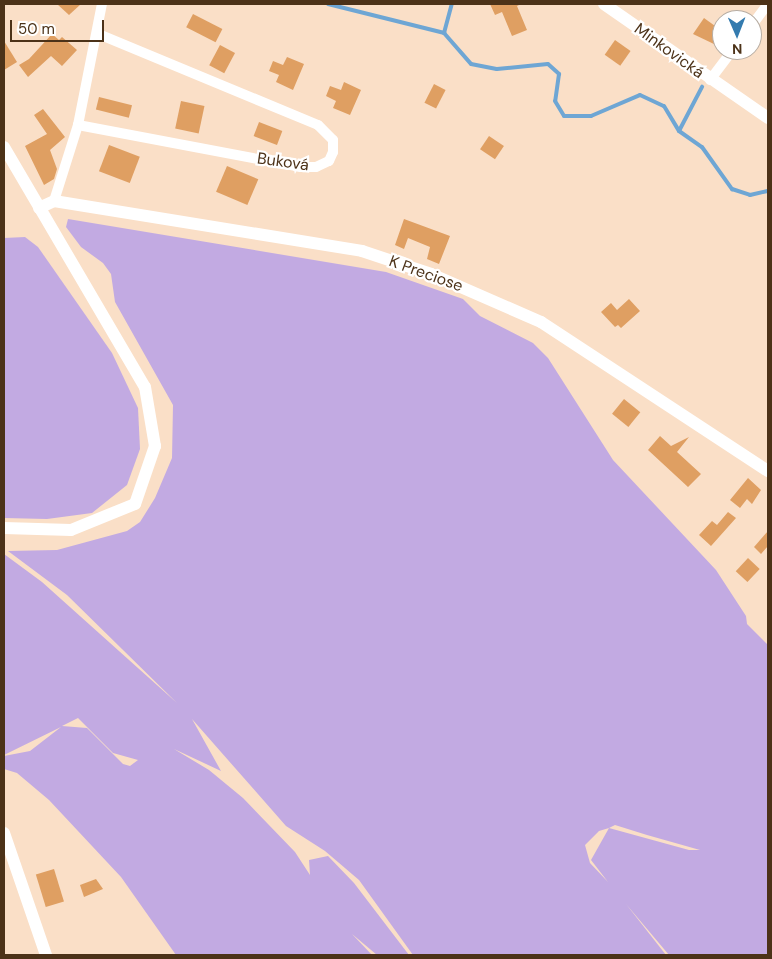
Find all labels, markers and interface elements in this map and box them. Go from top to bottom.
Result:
scale bar [12,10,106,42]
north arrow [712,10,762,60]
text: 50 m [18,19,55,39]
street label: Minkovická [631,19,707,83]
text: N [732,40,743,58]
street label: Buková [256,149,310,175]
street label: K Preciose [386,252,466,296]

